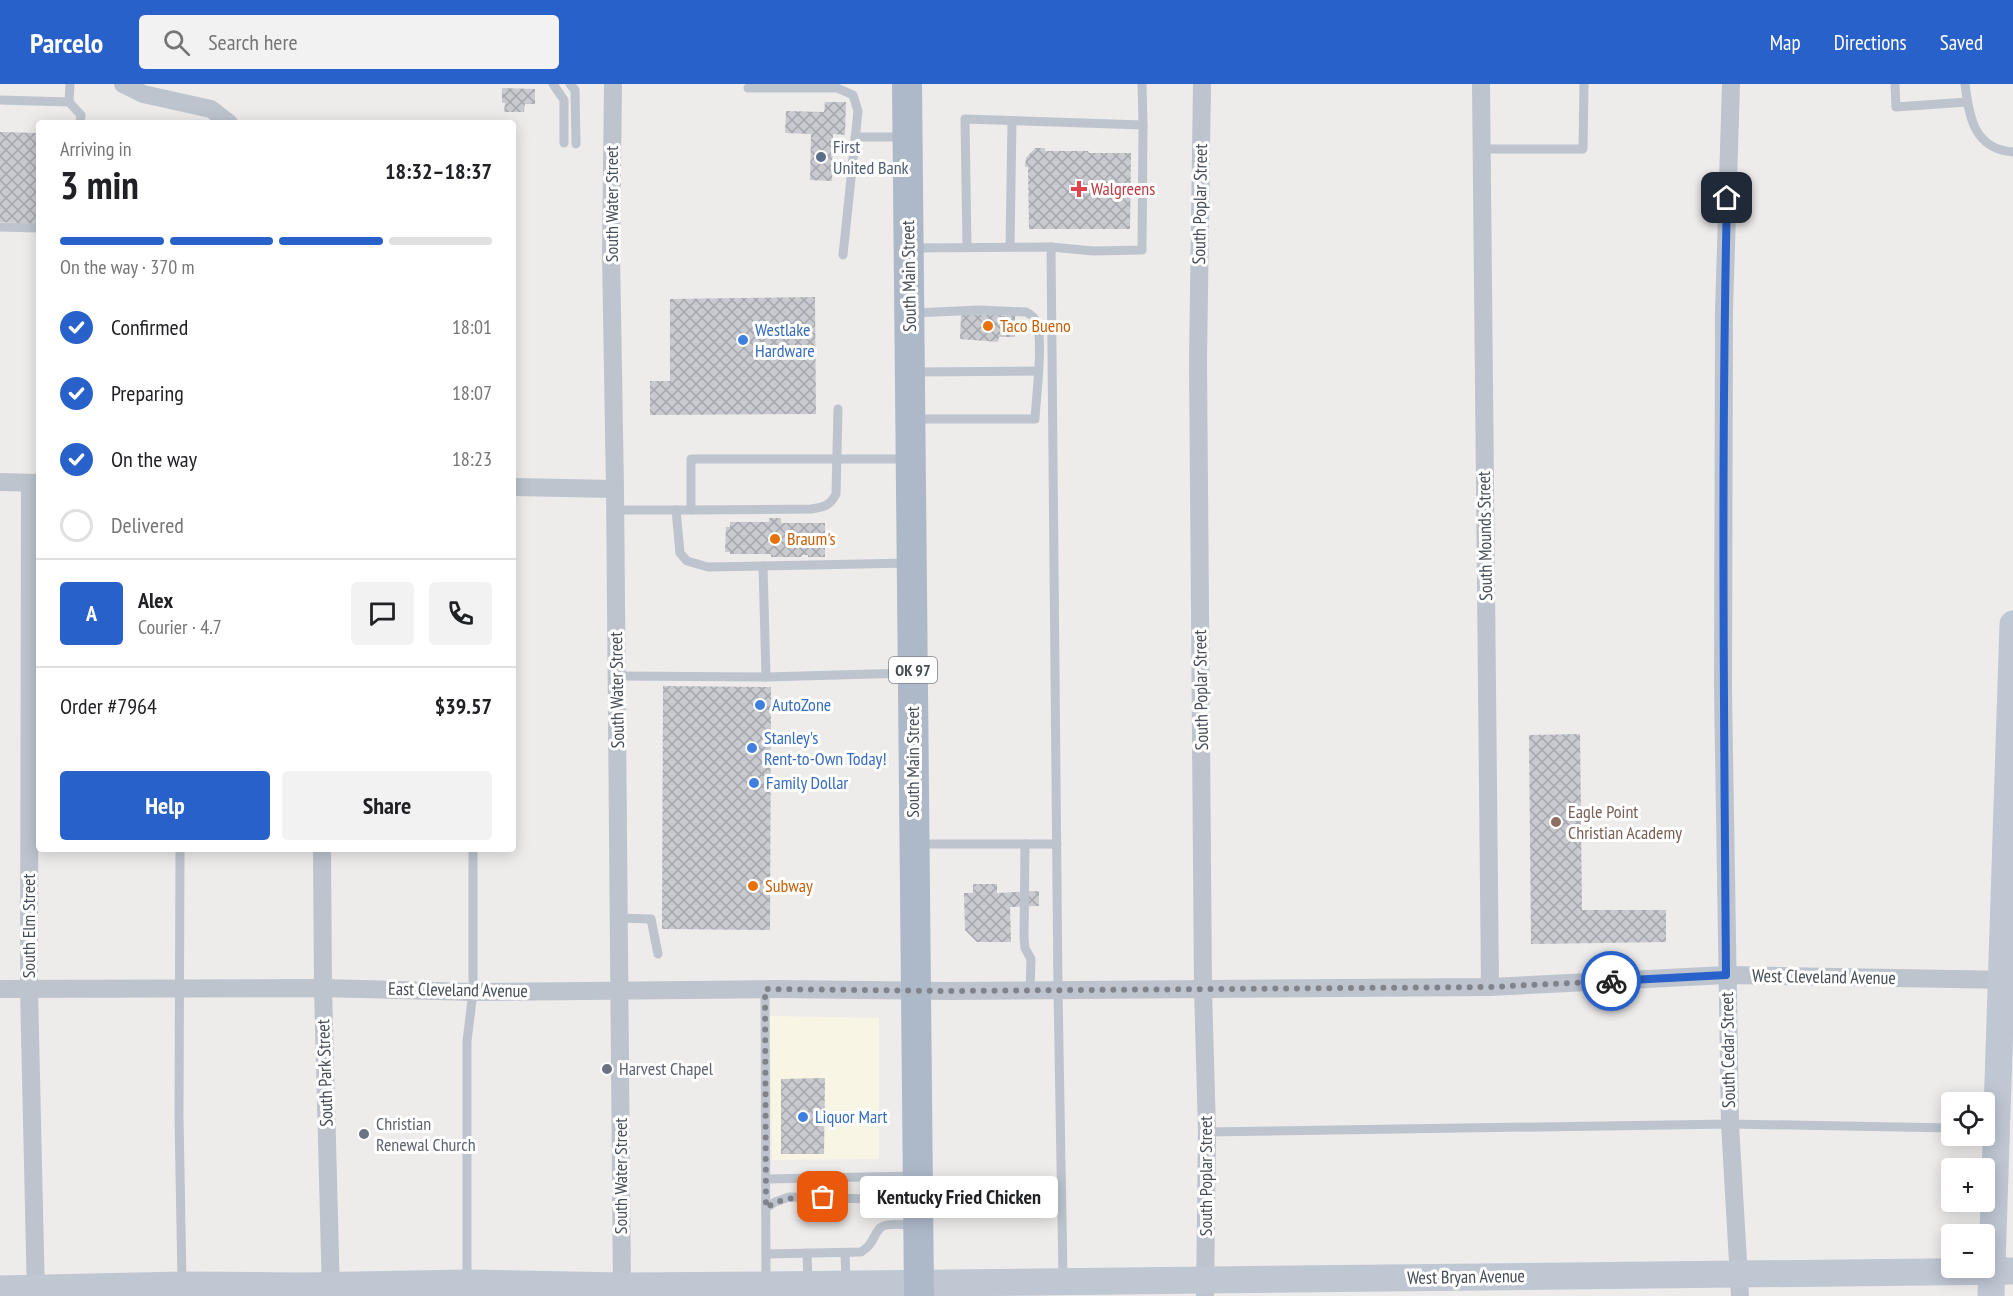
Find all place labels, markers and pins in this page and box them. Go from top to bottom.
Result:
place label: First United Bank [833,135,909,179]
marker: First United Bank [814,150,828,164]
pin [1701,172,1752,223]
place label: Walgreens [1091,177,1155,200]
marker: Walgreens [1072,182,1086,196]
place label: Taco Bueno [1000,314,1071,337]
place label: Westlake Hardware [755,318,815,362]
marker: Taco Bueno [981,319,995,333]
marker: Westlake Hardware [736,333,750,347]
place label: Braum's [787,527,836,550]
marker: Braum's [768,532,782,546]
place label: AutoZone [772,693,831,716]
marker: AutoZone [753,698,767,712]
place label: Stanley's Rent-to-Own Today! [764,726,887,770]
marker: Stanley's Rent-to-Own Today! [745,741,759,755]
place label: Family Dollar [766,771,848,794]
marker: Family Dollar [747,776,761,790]
place label: Eagle Point Christian Academy [1568,800,1682,844]
marker: Eagle Point Christian Academy [1549,815,1563,829]
place label: Subway [765,874,813,897]
marker: Subway [746,879,760,893]
place label: Harvest Chapel [619,1057,714,1080]
marker: Harvest Chapel [600,1062,614,1076]
place label: Liquor Mart [815,1105,888,1128]
marker: Liquor Mart [796,1110,810,1124]
place label: Christian Renewal Church [376,1112,476,1156]
marker: Christian Renewal Church [357,1127,371,1141]
pin [797,1171,848,1222]
callout: Kentucky Fried Chicken [859,1176,1057,1218]

